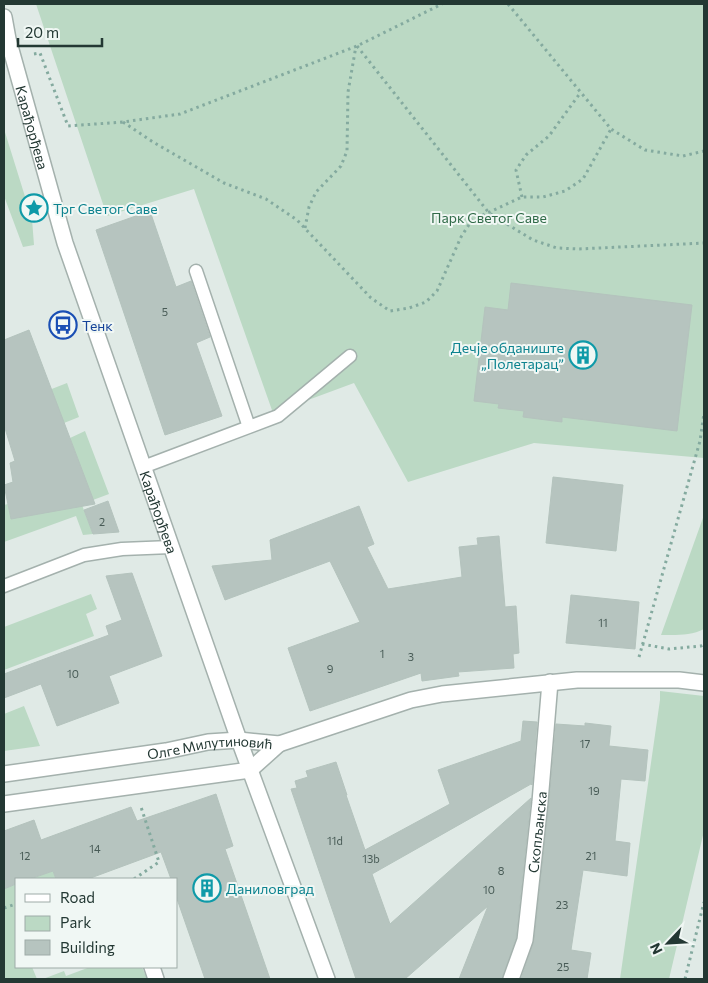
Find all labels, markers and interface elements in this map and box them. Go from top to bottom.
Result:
scale bar [18,15,101,47]
text: 20 m [25,23,59,41]
street label: Карађорђева [13,83,53,171]
place icon: Трг Светог Саве [19,193,49,223]
place label: Трг Светог Саве [53,200,158,217]
park label: Парк Светог Саве [431,209,547,226]
house number: 5 [162,305,168,318]
bus stop icon: Тенк [48,310,78,340]
place label: Тенк [82,317,113,334]
place label: Дечје обданиште „Полетарац” [451,339,564,372]
building icon: Дечје обданиште „Полетарац” [568,340,598,370]
street label: Карађорђева [137,468,181,556]
house number: 2 [99,515,105,528]
house number: 11 [598,616,608,629]
house number: 1 [380,647,384,660]
house number: 3 [408,650,414,663]
house number: 9 [327,662,334,675]
house number: 10 [67,667,79,680]
street label: Олге Милутиновић [146,731,273,762]
house number: 17 [580,737,590,750]
house number: 19 [588,784,600,797]
street label: Скопљанска [524,791,549,874]
house number: 11d [327,834,343,847]
house number: 14 [89,842,101,855]
house number: 12 [20,849,30,862]
house number: 21 [586,849,596,862]
house number: 13b [362,852,380,865]
house number: 8 [498,864,505,877]
building icon: Даниловград [192,873,222,903]
legend [15,878,178,968]
place label: Даниловград [226,880,314,897]
house number: 10 [483,883,495,896]
text: Road [60,888,95,906]
house number: 23 [556,898,568,911]
text: Park [60,913,91,931]
north arrow [643,918,693,968]
text: Building [60,938,115,956]
text: N [646,940,666,957]
house number: 25 [557,960,569,973]

